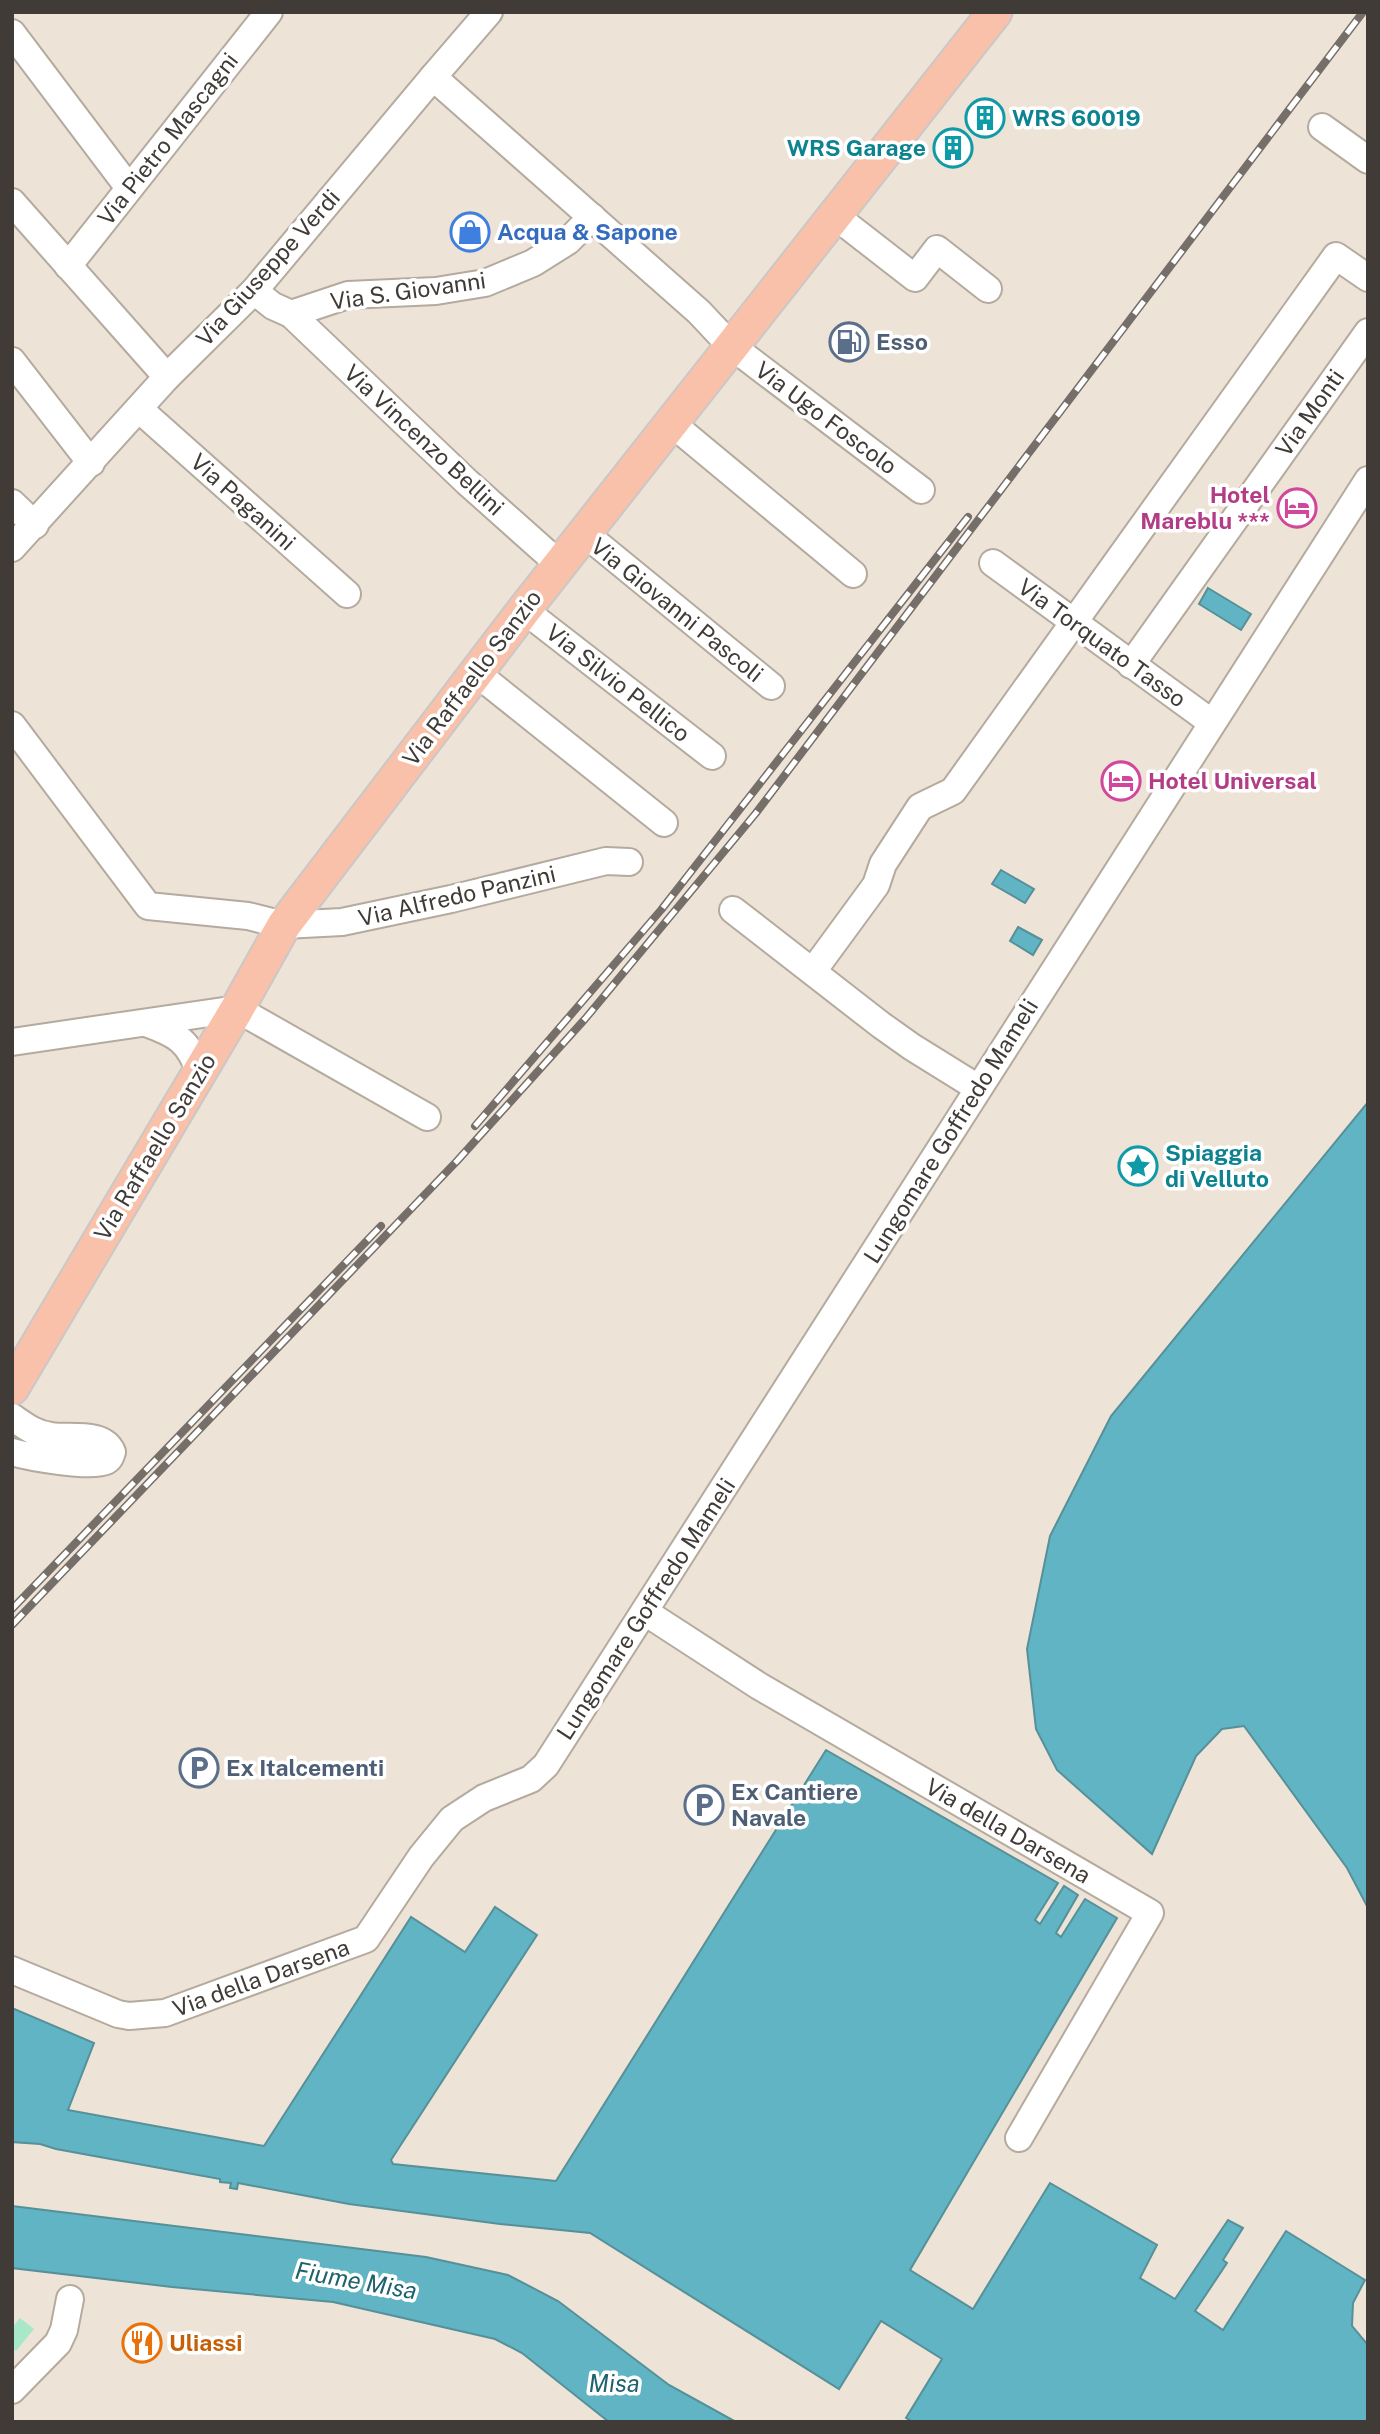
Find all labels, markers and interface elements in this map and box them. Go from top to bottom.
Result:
street label: Via Pietro Mascagni [92,47,243,230]
building icon: WRS 60019 [964,97,1006,139]
place label: WRS 60019 [1012,104,1141,131]
building icon: WRS Garage [932,127,974,169]
place label: WRS Garage [787,134,926,161]
street label: Via Giuseppe Verdi [190,184,345,351]
shop icon: Acqua & Sapone [449,211,491,253]
place label: Acqua & Sapone [497,218,678,245]
street label: Via S. Giovanni [328,266,487,315]
fuel station icon: Esso [828,321,870,363]
place label: Esso [876,328,928,355]
street label: Via Ugo Foscolo [750,356,902,480]
street label: Via Vincenzo Bellini [339,359,510,521]
street label: Via Monti [1270,364,1349,461]
street label: Via Paganini [185,448,301,556]
place label: Hotel Mareblu *** [1140,481,1270,534]
hotel icon: Hotel Mareblu *** [1276,487,1318,529]
street label: Via Giovanni Pascoli [586,532,769,687]
street label: Via Torquato Tasso [1013,573,1191,713]
street label: Via Raffaello Sanzio [397,584,547,771]
street label: Via Silvio Pellico [541,618,696,747]
hotel icon: Hotel Universal [1100,760,1142,802]
place label: Hotel Universal [1148,767,1317,794]
street label: Via Alfredo Panzini [356,860,558,931]
street label: Lungomare Goffredo Mameli [858,994,1043,1268]
street label: Via Raffaello Sanzio [88,1048,221,1245]
place label: Spiaggia di Velluto [1165,1139,1269,1192]
place icon: Spiaggia di Velluto [1117,1145,1159,1187]
street label: Lungomare Goffredo Mameli [551,1473,740,1745]
parking icon: Ex Italcementi [178,1747,220,1789]
place label: Ex Italcementi [226,1754,384,1781]
street label: Via della Darsena [921,1772,1095,1889]
place label: Ex Cantiere Navale [731,1778,858,1831]
parking icon: Ex Cantiere Navale [683,1784,725,1826]
street label: Via della Darsena [169,1933,353,2022]
water label: Fiume Misa [293,2256,419,2304]
restaurant icon: Uliassi [121,2322,163,2364]
place label: Uliassi [169,2329,242,2356]
water label: Misa [589,2369,639,2397]

